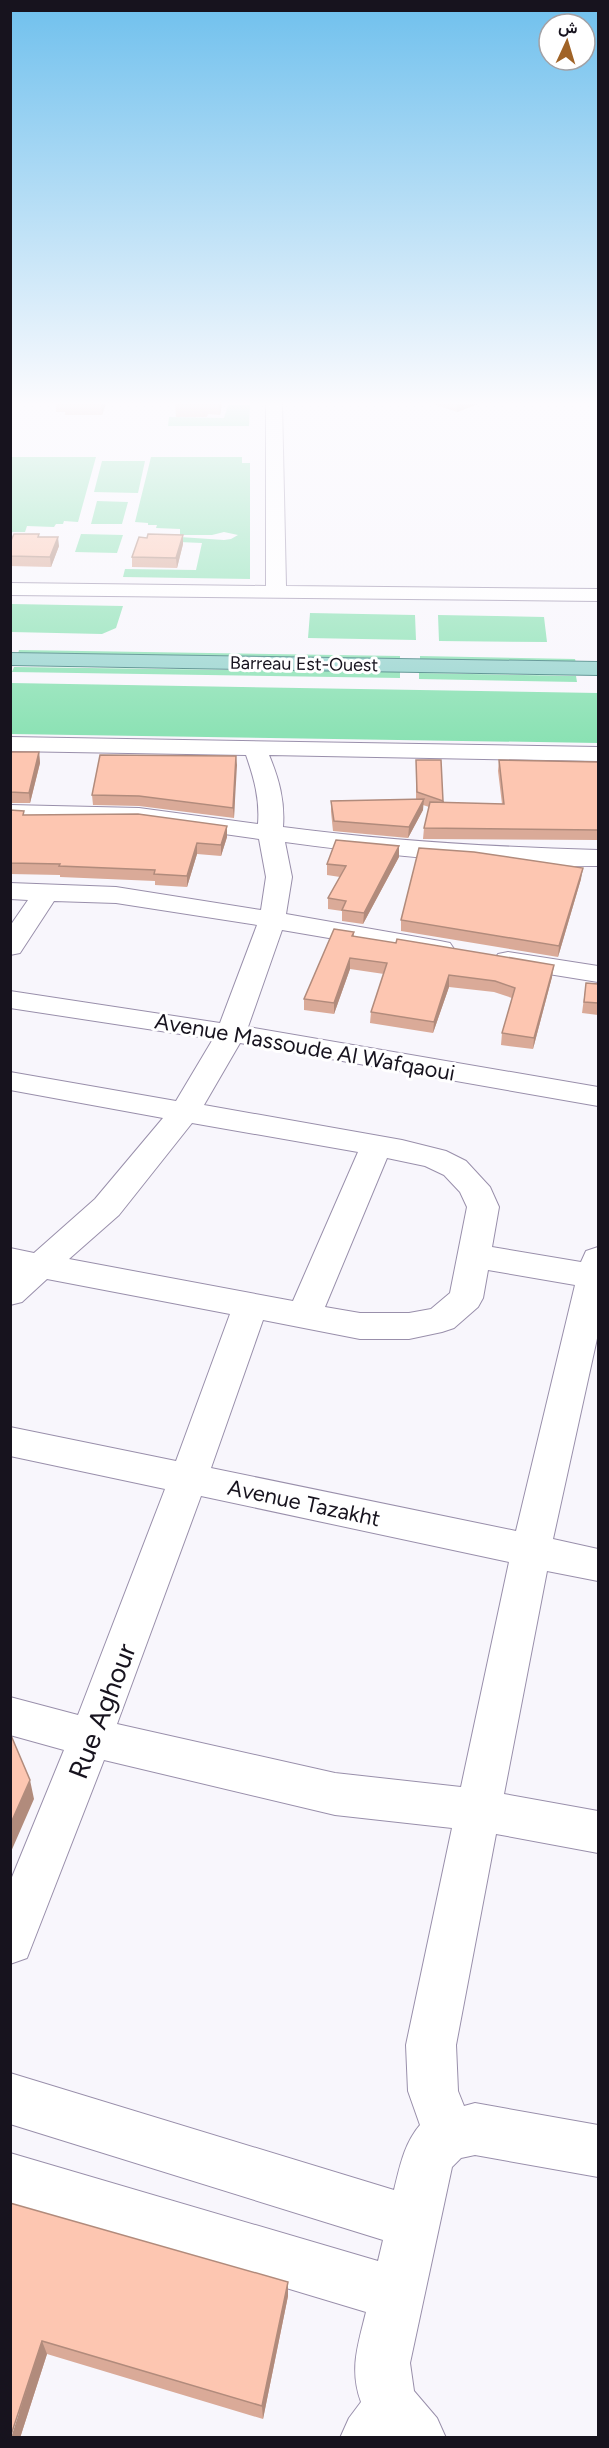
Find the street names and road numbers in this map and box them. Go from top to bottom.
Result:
street label: Barreau Est-Ouest [230,652,378,676]
street label: Avenue Massoude Al Wafqaoui [153,1007,457,1087]
street label: Avenue Tazakht [225,1474,383,1532]
street label: Rue Aghour [61,1639,143,1783]

